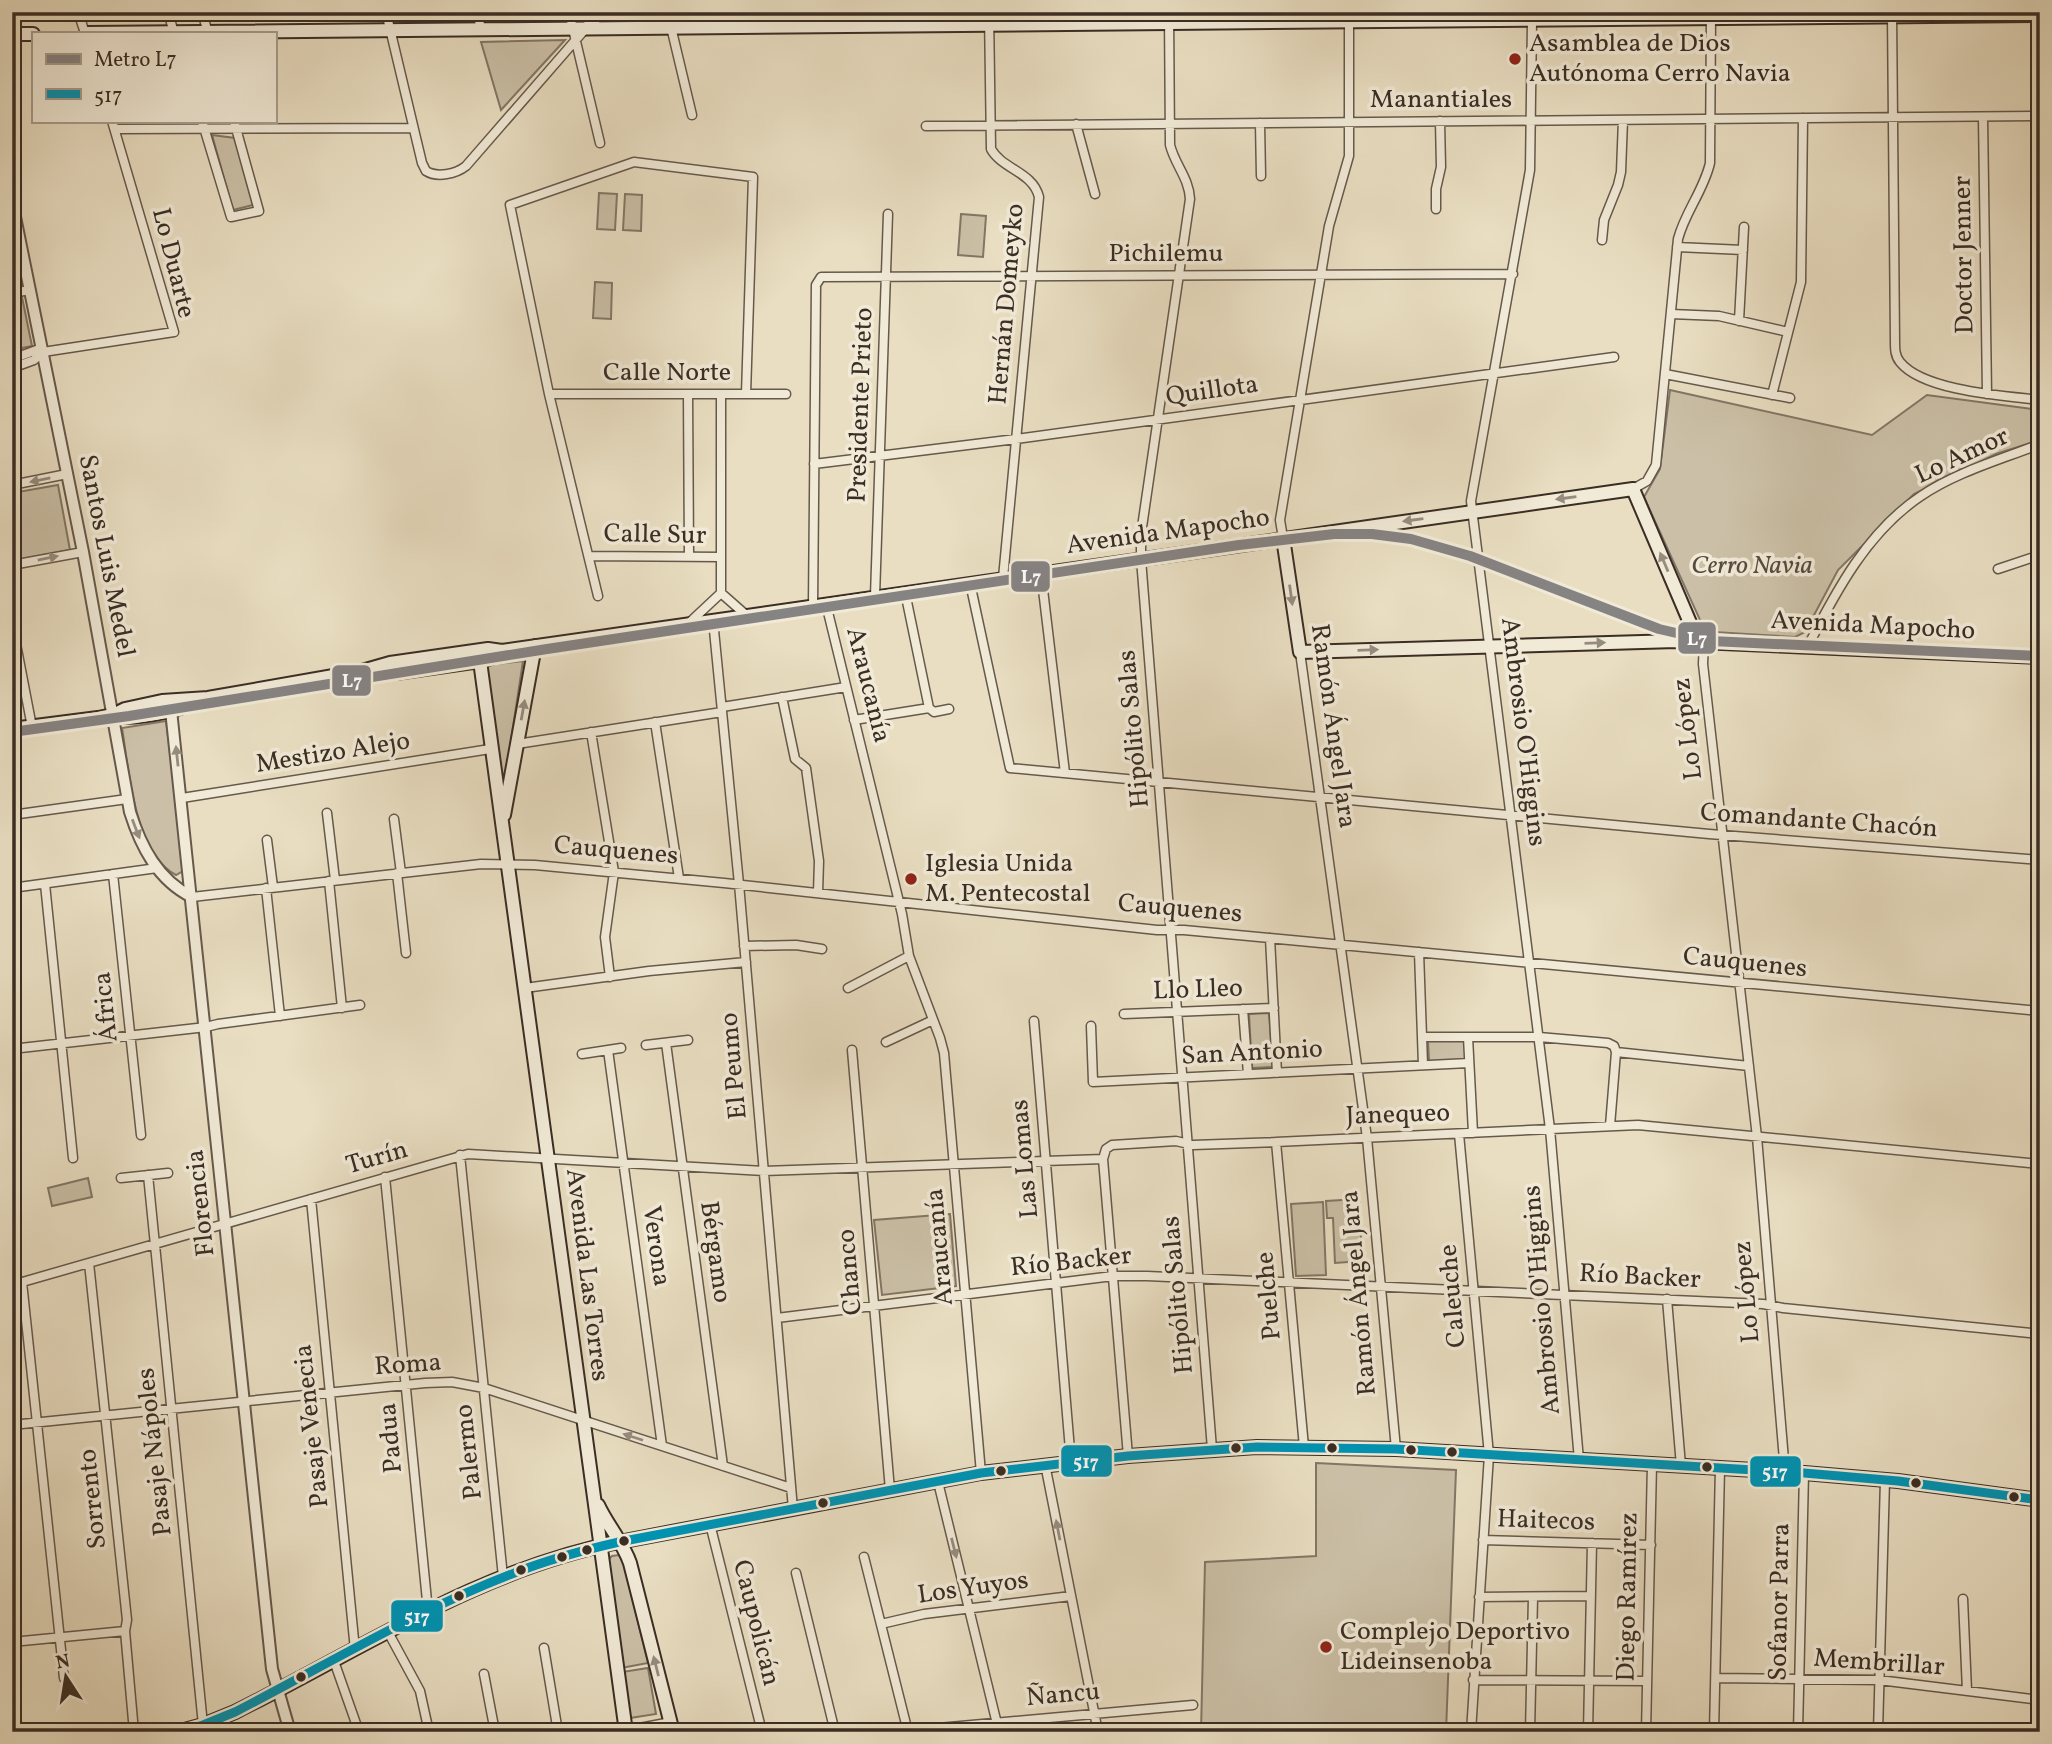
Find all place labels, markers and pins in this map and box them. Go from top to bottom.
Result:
place label: Asamblea de Dios Autónoma Cerro Navia [1529,26,1791,92]
marker: Asamblea de Dios Autónoma Cerro Navia [1507,51,1523,67]
place label: Iglesia Unida M. Pentecostal [925,846,1091,912]
marker: Iglesia Unida M. Pentecostal [903,871,919,887]
unlabelled marker [1229,1441,1243,1455]
unlabelled marker [1325,1441,1339,1455]
unlabelled marker [1404,1443,1418,1457]
unlabelled marker [1445,1445,1459,1459]
unlabelled marker [1700,1460,1714,1474]
unlabelled marker [994,1464,1008,1478]
unlabelled marker [1909,1476,1923,1490]
unlabelled marker [2007,1490,2021,1504]
unlabelled marker [816,1496,830,1510]
unlabelled marker [617,1534,631,1548]
unlabelled marker [580,1543,594,1557]
unlabelled marker [555,1550,569,1564]
unlabelled marker [514,1563,528,1577]
unlabelled marker [452,1589,466,1603]
place label: Complejo Deportivo Lideinsenoba [1340,1614,1570,1680]
marker: Complejo Deportivo Lideinsenoba [1318,1639,1334,1655]
unlabelled marker [294,1670,308,1684]

